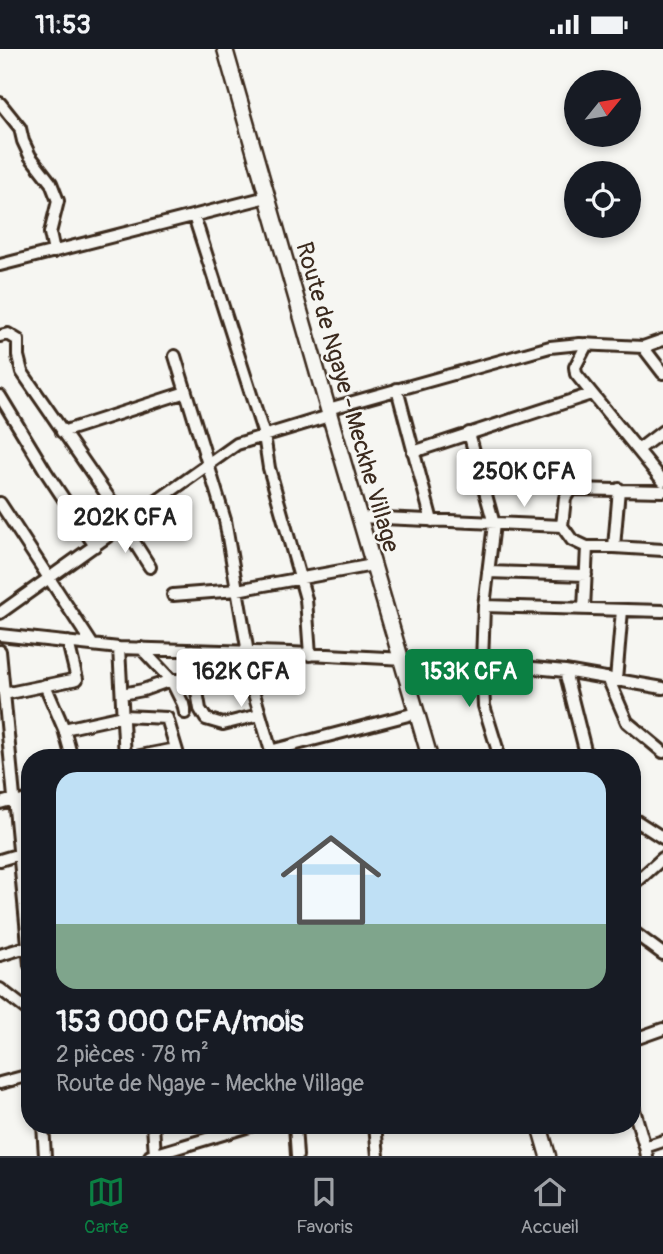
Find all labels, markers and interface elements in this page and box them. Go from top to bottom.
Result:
text: 11:53 [35,9,91,41]
north arrow [564,70,640,147]
map controls [564,70,641,238]
button: locate [564,161,641,238]
street label: Route de Ngaye - Meckhe Village [289,239,406,556]
pin: 250K CFA [452,449,596,509]
text: 250K CFA [473,457,575,486]
pin: 202K CFA [53,496,197,555]
text: 202K CFA [73,503,177,532]
pin: 162K CFA [169,649,313,709]
pin: 153K CFA [397,649,541,709]
text: 162K CFA [192,657,290,686]
text: 153K CFA [421,657,517,686]
icon: home [268,817,394,943]
text: 153 000 CFA/mois [56,1003,304,1040]
text: 2 pièces · 78 m² [56,1040,209,1069]
text: Route de Ngaye - Meckhe Village [56,1069,364,1098]
tab: Carte [84,1173,128,1239]
tab: Favoris [296,1173,353,1239]
tab: Accueil [521,1173,579,1239]

